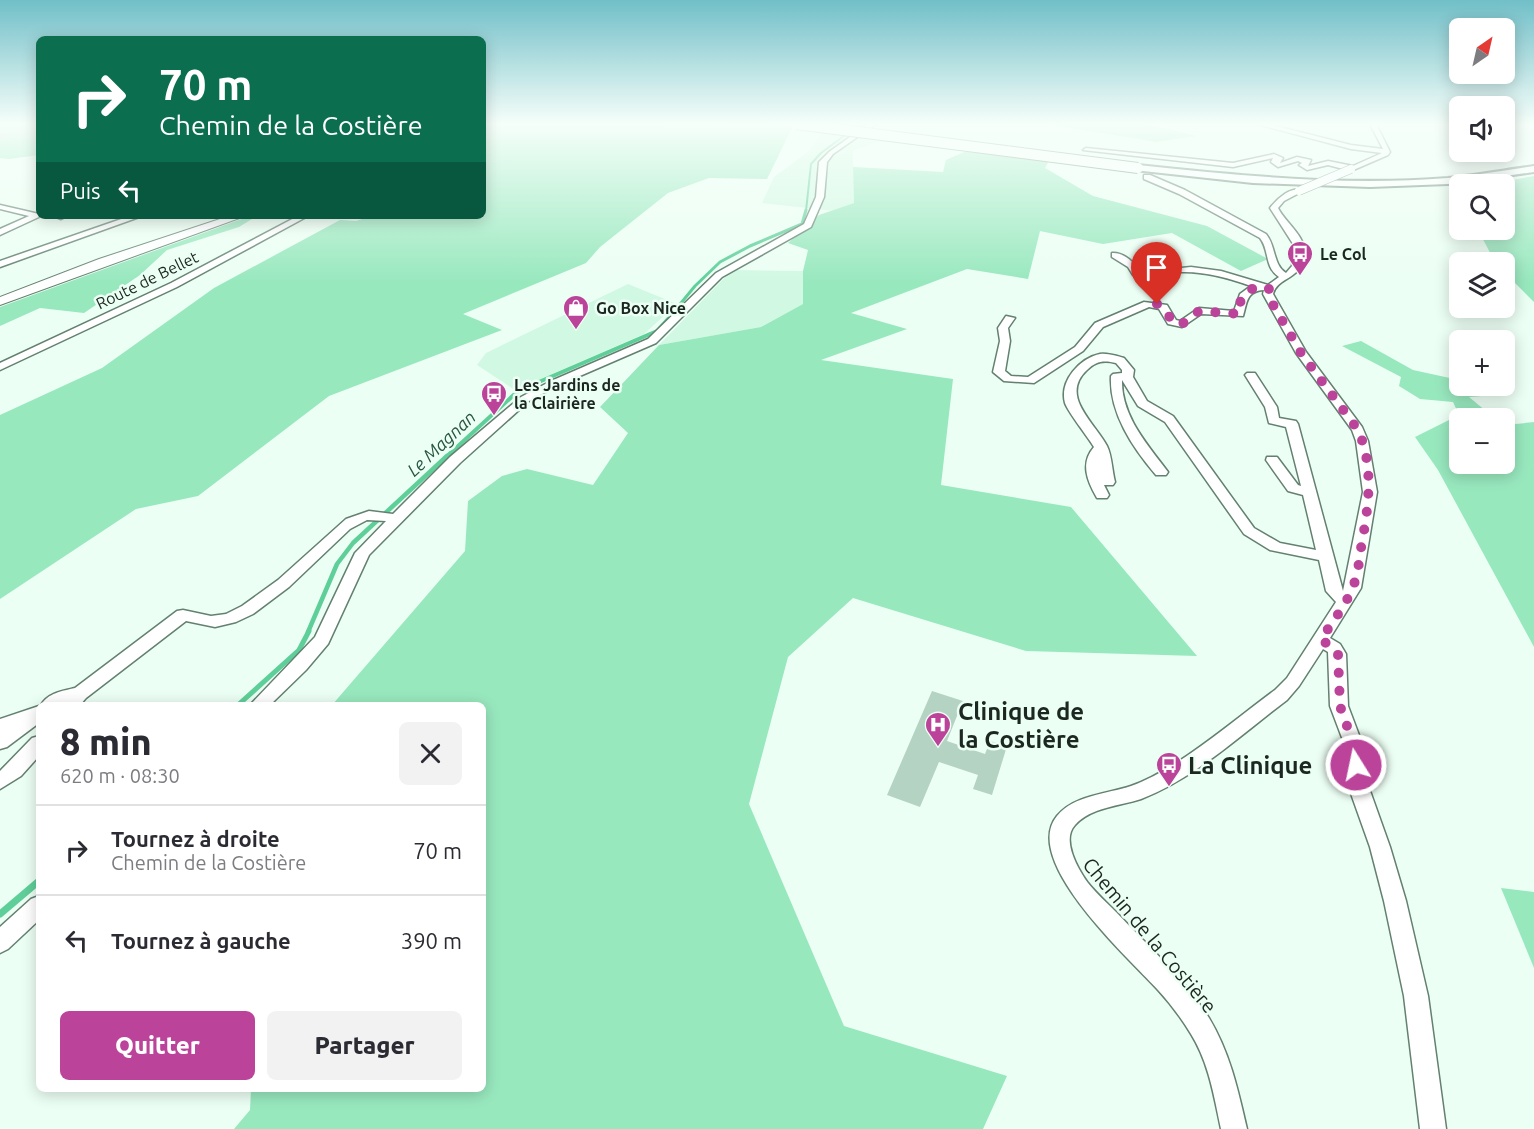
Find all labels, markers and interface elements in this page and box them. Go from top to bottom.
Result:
north arrow [1449,18,1515,84]
map controls [1449,18,1515,474]
icon: right [60,60,138,138]
text: 70 m [159,61,253,108]
button: sound [1449,96,1515,162]
text: Chemin de la Costière [159,110,423,140]
icon: left [113,174,146,207]
button: search [1449,174,1515,240]
text: Puis [60,178,101,203]
bus stop icon: Le Col [1285,239,1315,277]
pin [1131,242,1182,304]
place label: Le Col [1320,245,1367,263]
street label: Route de Bellet [93,247,202,313]
icon: arrive [1140,251,1173,284]
button: layers [1449,252,1515,318]
shop icon: Go Box Nice [561,293,591,331]
place label: Go Box Nice [596,299,686,317]
button: + [1449,330,1515,396]
place label: Les Jardins de la Clairière [514,376,620,412]
bus stop icon: Les Jardins de la Clairière [479,379,509,417]
water label: Le Magnan [403,406,479,480]
button: − [1449,408,1515,474]
place label: Clinique de la Costière [958,698,1084,753]
hospital icon: Clinique de la Costière [923,710,953,748]
text: 8 min [60,721,152,762]
button: close [399,722,462,785]
position arrow [1324,733,1388,797]
bus stop icon: La Clinique [1154,750,1184,788]
place label: La Clinique [1188,752,1312,779]
text: 620 m · 08:30 [60,764,180,787]
text: Tournez à droite [111,826,280,851]
icon: right [60,834,93,867]
text: 70 m [413,838,462,863]
text: Chemin de la Costière [111,851,306,874]
street label: Chemin de la Costière [1078,853,1222,1017]
icon: left [60,924,93,957]
text: Tournez à gauche [111,928,291,953]
text: 390 m [401,928,462,953]
button: Quitter [60,1011,255,1080]
button: Partager [267,1011,462,1080]

